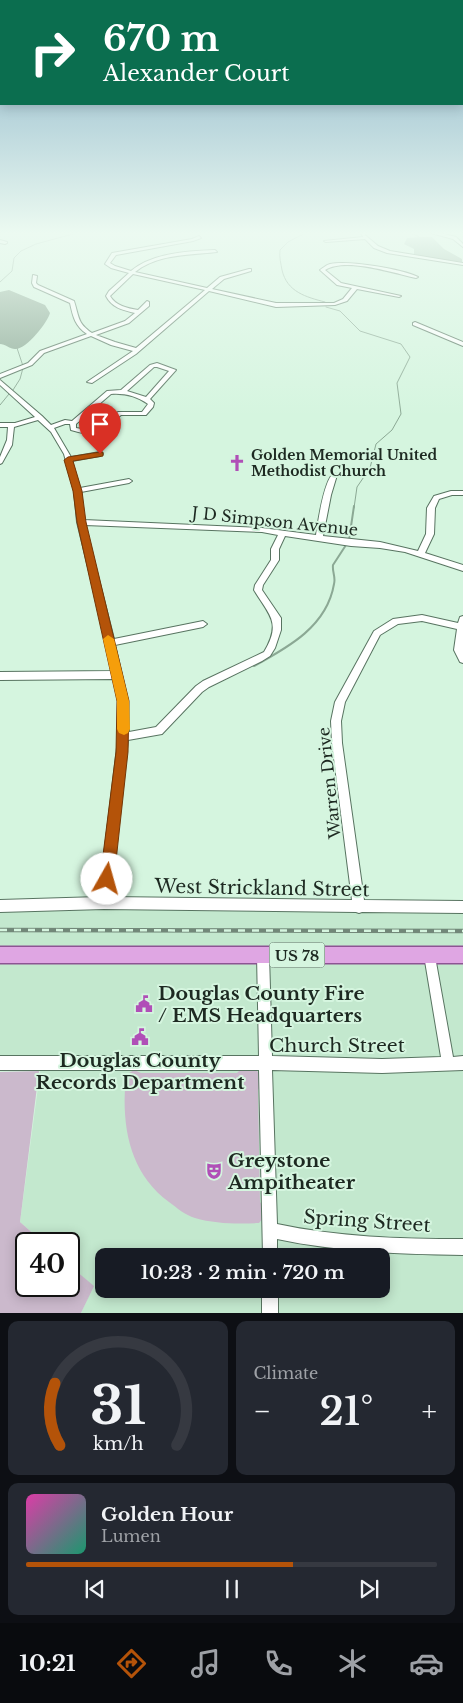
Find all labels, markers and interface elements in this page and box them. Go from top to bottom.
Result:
text: 670 m [103,17,219,60]
icon: right [20,20,85,85]
text: Alexander Court [103,60,290,87]
pin [79,403,121,454]
icon: arrive [86,410,114,438]
place label: Golden Memorial United Methodist Church [251,446,437,480]
church icon: Golden Memorial United Methodist Church [227,453,247,473]
street label: J D Simpson Avenue [189,502,359,540]
street label: Warren Drive [313,726,345,841]
position arrow [80,852,132,904]
street label: West Strickland Street [153,875,371,901]
road number: US 78 [270,942,324,968]
place label: Douglas County Fire / EMS Headquarters [158,982,365,1027]
public building icon: Douglas County Fire / EMS Headquarters [134,994,154,1014]
public building icon: Douglas County Records Department [130,1027,150,1047]
street label: Church Street [269,1034,406,1057]
place label: Douglas County Records Department [36,1049,245,1094]
place label: Greystone Ampitheater [227,1149,356,1194]
theatre icon: Greystone Ampitheater [204,1161,224,1181]
street label: Spring Street [303,1205,432,1237]
speed limit sign: 40 [15,1232,80,1297]
text: 10:23 · 2 min · 720 m [141,1261,344,1284]
text: Climate [254,1363,318,1383]
text: 31 [90,1374,146,1438]
text: 21° [320,1388,373,1435]
text: − [254,1394,271,1429]
text: + [422,1394,437,1429]
text: km/h [92,1433,143,1455]
text: Golden Hour [101,1503,233,1526]
text: Lumen [101,1526,161,1546]
icon: previous [81,1575,109,1603]
icon: pause [218,1575,246,1603]
icon: next [355,1575,383,1603]
icon: directions [114,1646,149,1681]
icon: music [188,1646,223,1681]
icon: phone [261,1646,296,1681]
icon: climate [335,1646,370,1681]
icon: car [409,1646,444,1681]
text: 10:21 [19,1650,76,1677]

